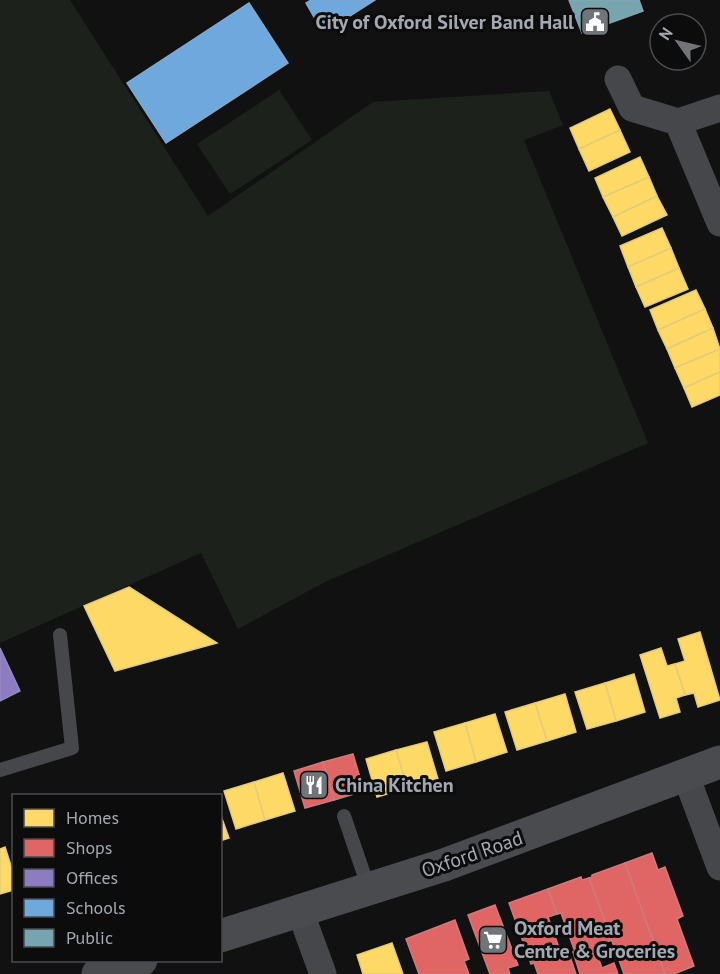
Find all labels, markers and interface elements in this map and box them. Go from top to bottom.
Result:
public building icon: City of Oxford Silver Band Hall [579,6,611,38]
place label: City of Oxford Silver Band Hall [315,9,574,35]
north arrow [648,12,708,72]
text: N [654,24,677,44]
restaurant icon: China Kitchen [298,769,330,801]
place label: China Kitchen [335,772,454,798]
legend [12,794,222,962]
text: Homes [66,806,119,829]
street label: Oxford Road [418,825,526,883]
text: Shops [66,836,112,859]
text: Offices [66,866,118,889]
text: Schools [66,896,126,919]
place label: Oxford Meat Centre & Groceries [514,915,675,964]
supermarket icon: Oxford Meat Centre & Groceries [477,924,509,956]
text: Public [66,926,113,949]

